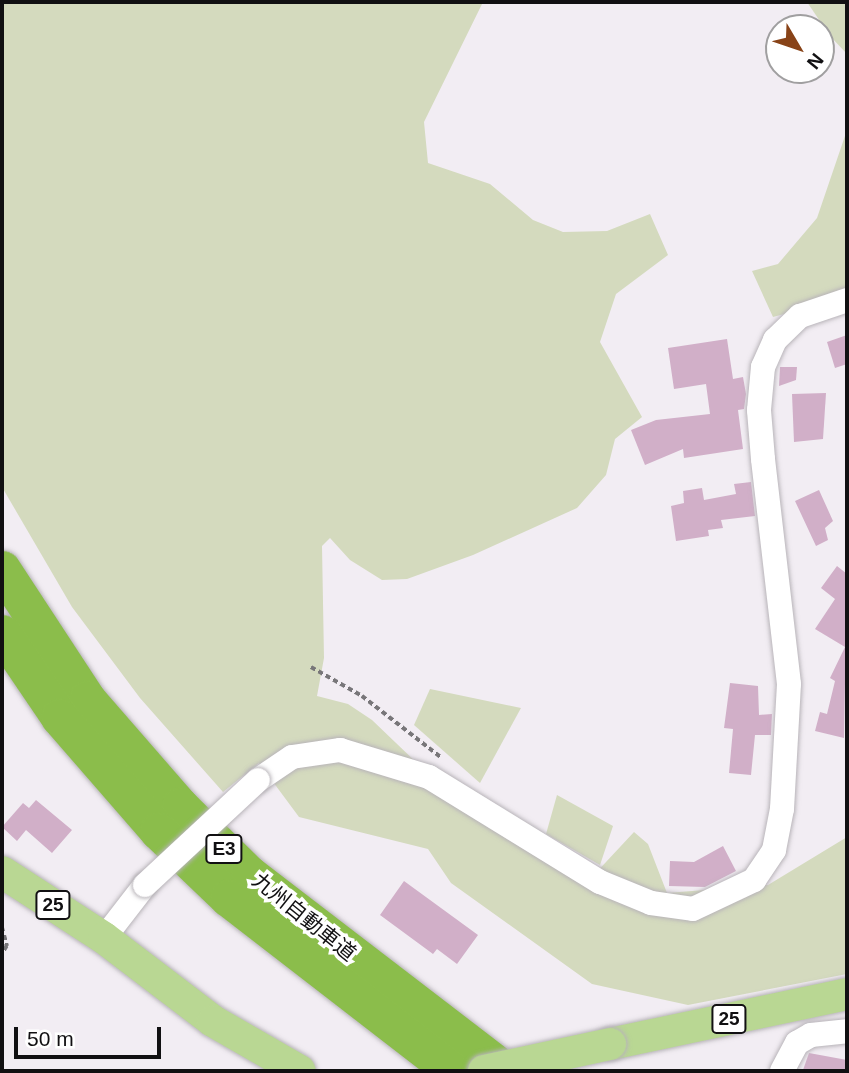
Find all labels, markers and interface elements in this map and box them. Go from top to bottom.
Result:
north arrow [765,14,835,84]
text: N [803,49,828,73]
road number: E3 [205,834,243,864]
street label: 九州自動車道 [247,868,361,966]
road number: 25 [34,890,72,920]
road number: 25 [710,1004,748,1035]
scale bar [18,1014,164,1058]
text: 50 m [27,1027,74,1050]

